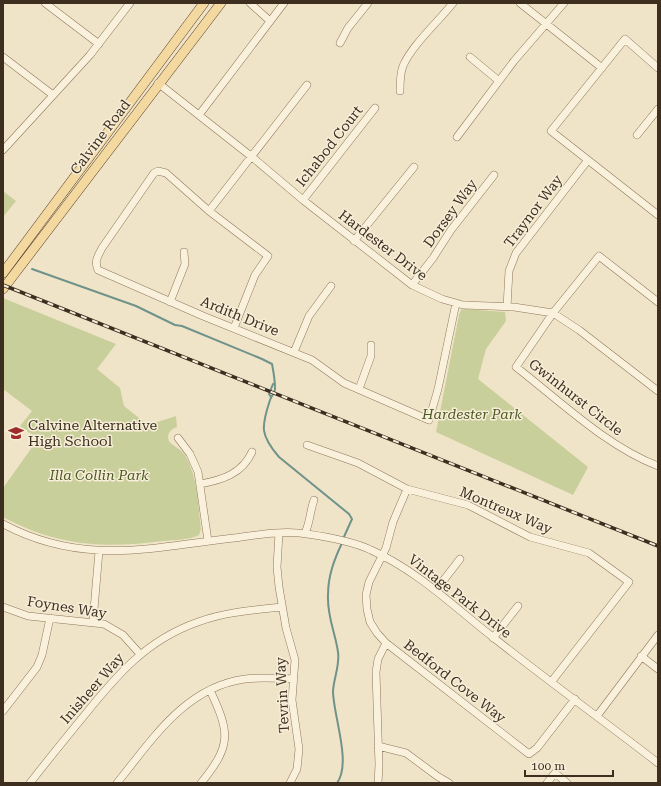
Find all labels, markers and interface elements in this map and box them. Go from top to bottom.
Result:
street label: Calvine Road [67,97,133,177]
street label: Ichabod Court [292,102,366,190]
street label: Traynor Way [501,171,566,250]
street label: Dorsey Way [420,175,481,250]
street label: Hardester Drive [336,207,431,284]
street label: Ardith Drive [198,293,282,339]
street label: Gwinhurst Circle [526,355,626,439]
park label: Hardester Park [421,406,522,422]
place label: Calvine Alternative High School [28,417,158,449]
school or university icon: Calvine Alternative High School [7,424,25,442]
park label: Illa Collin Park [48,467,149,483]
street label: Montreux Way [457,483,555,537]
street label: Vintage Park Drive [406,551,515,641]
street label: Foynes Way [26,593,109,621]
street label: Bedford Cove Way [401,636,510,726]
street label: Inisheer Way [57,649,128,727]
street label: Tevrin Way [272,656,292,733]
scale bar [525,752,613,778]
text: 100 m [531,759,565,773]

